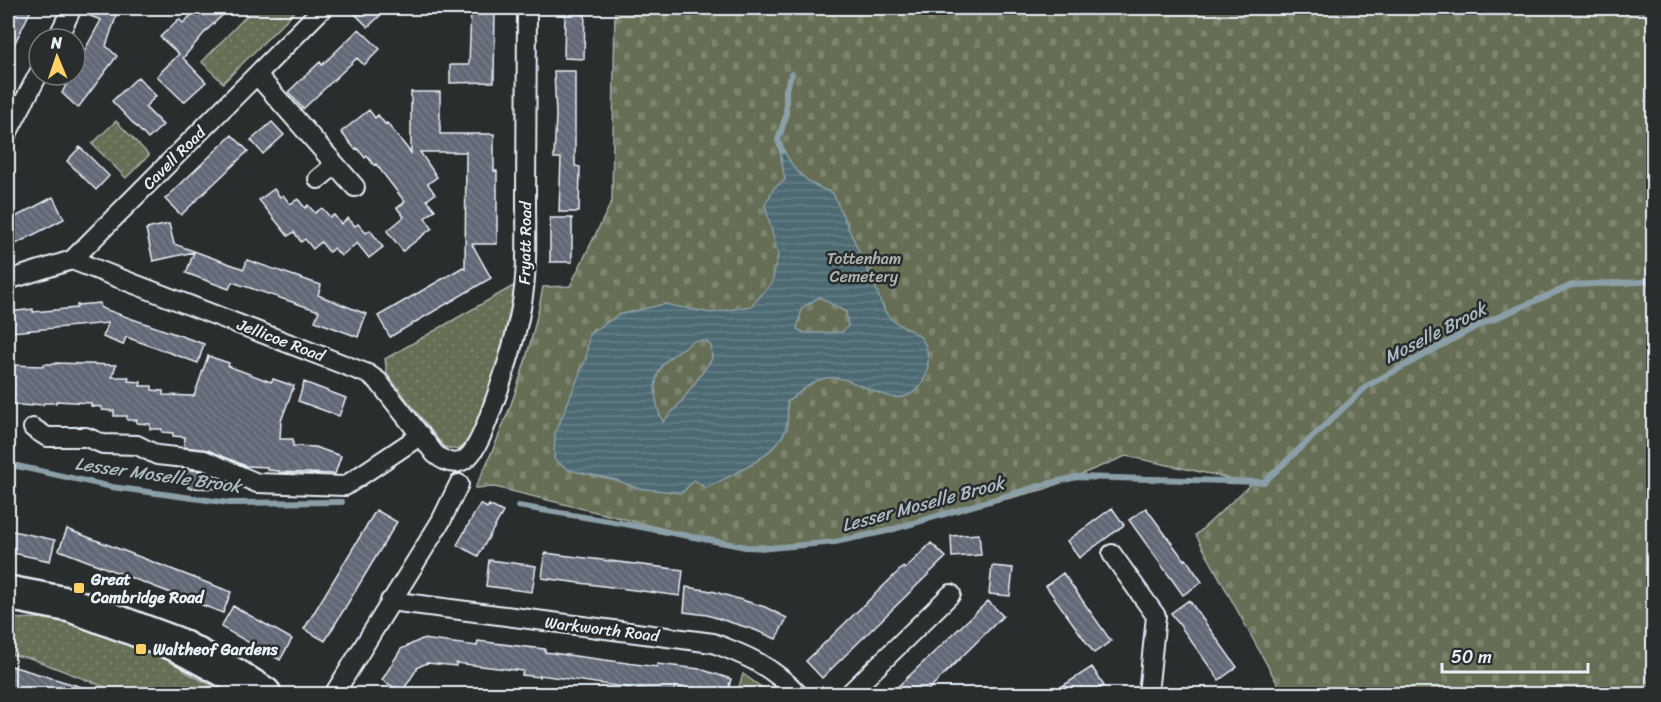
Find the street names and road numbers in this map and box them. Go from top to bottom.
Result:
street label: Cavell Road [135,118,214,197]
street label: Fryatt Road [510,200,540,285]
street label: Jellicoe Road [232,310,331,371]
street label: Warkworth Road [543,608,662,651]

